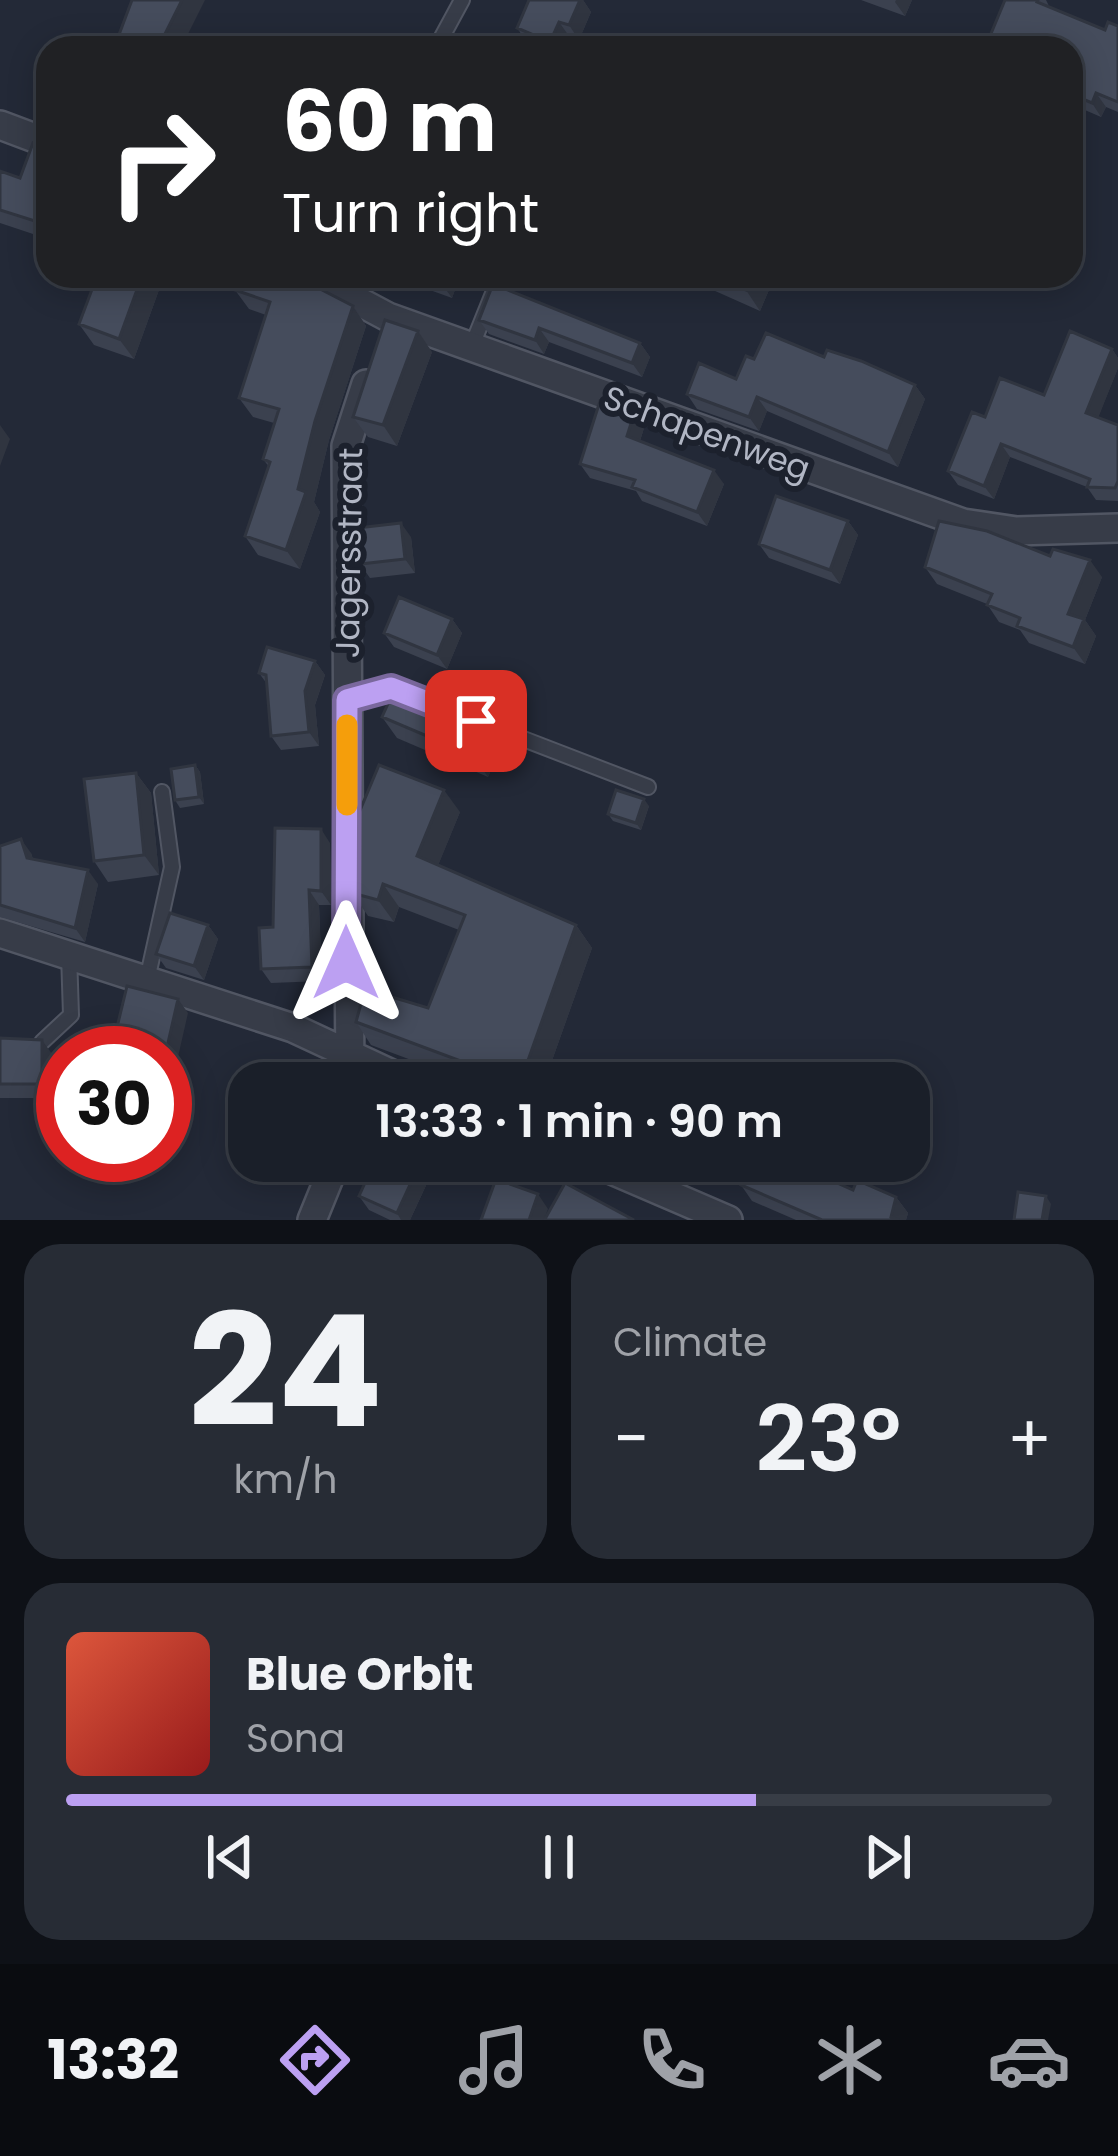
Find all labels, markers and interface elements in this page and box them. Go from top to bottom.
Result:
text: 60 m [282,63,497,180]
icon: right [84,84,240,240]
text: Turn right [282,175,539,251]
street label: Schapenweg [597,374,817,492]
street label: Jagersstraat [324,447,374,659]
pin [425,670,527,772]
icon: arrive [443,688,509,754]
position arrow [283,900,409,1026]
speed limit sign: 30 [36,1026,192,1182]
text: 13:33 · 1 min · 90 m [375,1090,783,1153]
text: 24 [188,1262,383,1481]
text: Climate [613,1315,767,1370]
text: 23° [755,1376,901,1503]
text: − [613,1393,649,1485]
text: + [1007,1393,1052,1485]
text: km/h [234,1452,337,1507]
text: Blue Orbit [246,1643,473,1706]
text: Sona [246,1711,345,1766]
icon: previous [197,1824,263,1890]
icon: pause [526,1824,592,1890]
icon: next [855,1824,921,1890]
icon: directions [273,2018,357,2102]
icon: music [452,2018,536,2102]
icon: phone [630,2018,714,2102]
icon: climate [808,2018,892,2102]
icon: car [987,2018,1071,2102]
text: 13:32 [47,2022,179,2098]

